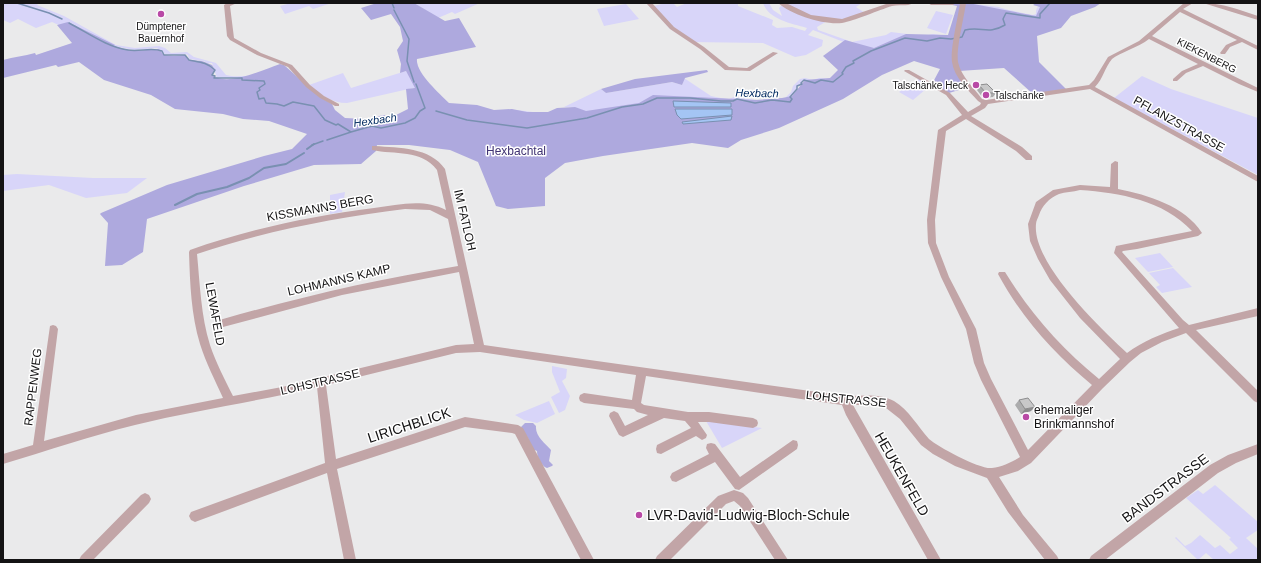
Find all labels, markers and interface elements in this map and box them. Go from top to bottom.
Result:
marker: Dümptener Bauernhof [156,9,166,19]
place label: Dümptener Bauernhof [136,21,186,44]
street label: KIEKENBERG [1175,36,1238,75]
place label: Talschänke Heck [892,80,969,91]
marker: Talschänke Heck [971,80,981,90]
water label: Hexbach [735,87,779,99]
marker: Talschänke [981,90,991,100]
place label: Talschänke [994,90,1044,101]
street label: PFLANZSTRASSE [1131,93,1227,155]
water label: Hexbach [353,111,397,129]
park label: Hexbachtal [486,144,546,158]
street label: IM FATLOH [451,188,479,252]
street label: KISSMANNS BERG [266,192,374,224]
street label: LOHMANNS KAMP [286,261,392,299]
street label: LEWAFELD [203,281,228,347]
street label: RAPPENWEG [21,347,45,427]
street label: LOHSTRASSE [279,366,361,398]
street label: LOHSTRASSE [805,388,887,410]
place label: ehemaliger Brinkmannshof [1034,403,1115,431]
street label: LIRICHBLICK [365,404,453,446]
marker: ehemaliger Brinkmannshof [1021,412,1031,422]
street label: HEUKENFELD [872,429,932,519]
street label: BANDSTRASSE [1119,450,1211,526]
place label: LVR-David-Ludwig-Bloch-Schule [647,507,850,523]
marker: LVR-David-Ludwig-Bloch-Schule [634,510,644,520]

